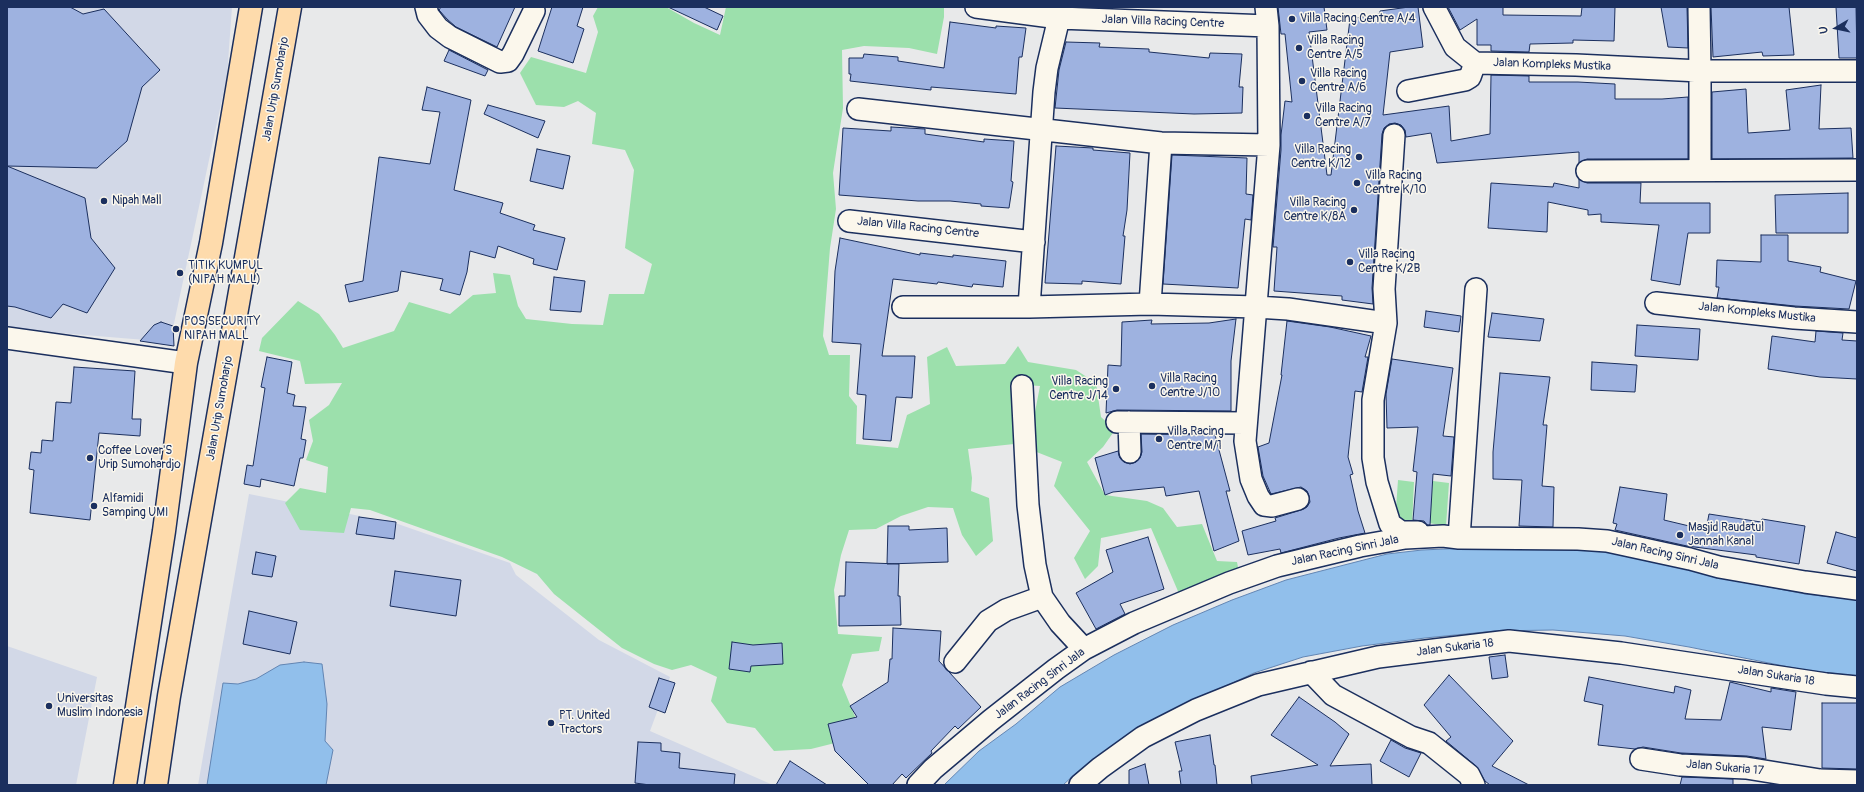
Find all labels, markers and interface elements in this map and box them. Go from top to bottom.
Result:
north arrow [1816,8,1856,48]
place label: Villa Racing Centre A/4 [1300,12,1415,26]
street label: Jalan Villa Racing Centre [1101,13,1225,31]
marker: Villa Racing Centre A/4 [1287,14,1297,24]
text: U [1817,25,1831,35]
place label: Villa Racing Centre A/5 [1307,34,1364,62]
street label: Jalan Urip Sumoharjo [260,36,292,142]
marker: Villa Racing Centre A/5 [1294,43,1304,53]
street label: Jalan Kompleks Mustika [1493,56,1611,74]
place label: Villa Racing Centre A/6 [1310,67,1367,95]
marker: Villa Racing Centre A/6 [1297,76,1307,86]
place label: Villa Racing Centre A/7 [1315,102,1372,130]
marker: Villa Racing Centre A/7 [1302,111,1312,121]
place label: Villa Racing Centre K/12 [1291,143,1351,171]
marker: Villa Racing Centre K/12 [1354,152,1364,162]
place label: Villa Racing Centre K/10 [1365,169,1427,197]
marker: Villa Racing Centre K/10 [1352,178,1362,188]
place label: Nipah Mall [112,194,162,208]
marker: Nipah Mall [99,196,109,206]
place label: Villa Racing Centre K/8A [1283,196,1346,224]
marker: Villa Racing Centre K/8A [1349,205,1359,215]
street label: Jalan Villa Racing Centre [856,214,980,242]
place label: Villa Racing Centre K/2B [1358,248,1420,276]
marker: Villa Racing Centre K/2B [1345,257,1355,267]
place label: TITIK KUMPUL (NIPAH MALL) [188,259,263,287]
marker: TITIK KUMPUL (NIPAH MALL) [175,268,185,278]
street label: Jalan Kompleks Mustika [1698,300,1816,326]
place label: POS SECURITY NIPAH MALL [184,315,260,343]
marker: POS SECURITY NIPAH MALL [171,324,181,334]
street label: Jalan Urip Sumoharjo [204,355,236,461]
place label: Villa Racing Centre J/10 [1160,372,1220,400]
place label: Villa Racing Centre J/14 [1049,375,1108,403]
marker: Villa Racing Centre J/10 [1147,381,1157,391]
marker: Villa Racing Centre J/14 [1111,384,1121,394]
place label: Villa Racing Centre M/1 [1167,425,1224,453]
marker: Villa Racing Centre M/1 [1154,434,1164,444]
place label: Coffee Lover'S Urip Sumohardjo [98,444,181,472]
marker: Coffee Lover'S Urip Sumohardjo [85,453,95,463]
place label: Alfamidi Samping UMI [102,492,168,520]
marker: Alfamidi Samping UMI [89,501,99,511]
place label: Masjid Raudatul Jannah Kanal [1688,521,1764,549]
marker: Masjid Raudatul Jannah Kanal [1675,530,1685,540]
street label: Jalan Racing Sinri Jala [1290,533,1400,569]
street label: Jalan Racing Sinri Jala [1610,535,1720,573]
street label: Jalan Sukaria 18 [1416,636,1494,660]
street label: Jalan Racing Sinri Jala [992,645,1088,723]
street label: Jalan Sukaria 18 [1736,663,1816,689]
place label: Universitas Muslim Indonesia [57,692,143,720]
marker: Universitas Muslim Indonesia [44,701,54,711]
place label: PT. United Tractors [559,709,610,737]
marker: PT. United Tractors [546,718,556,728]
street label: Jalan Sukaria 17 [1685,757,1765,779]

